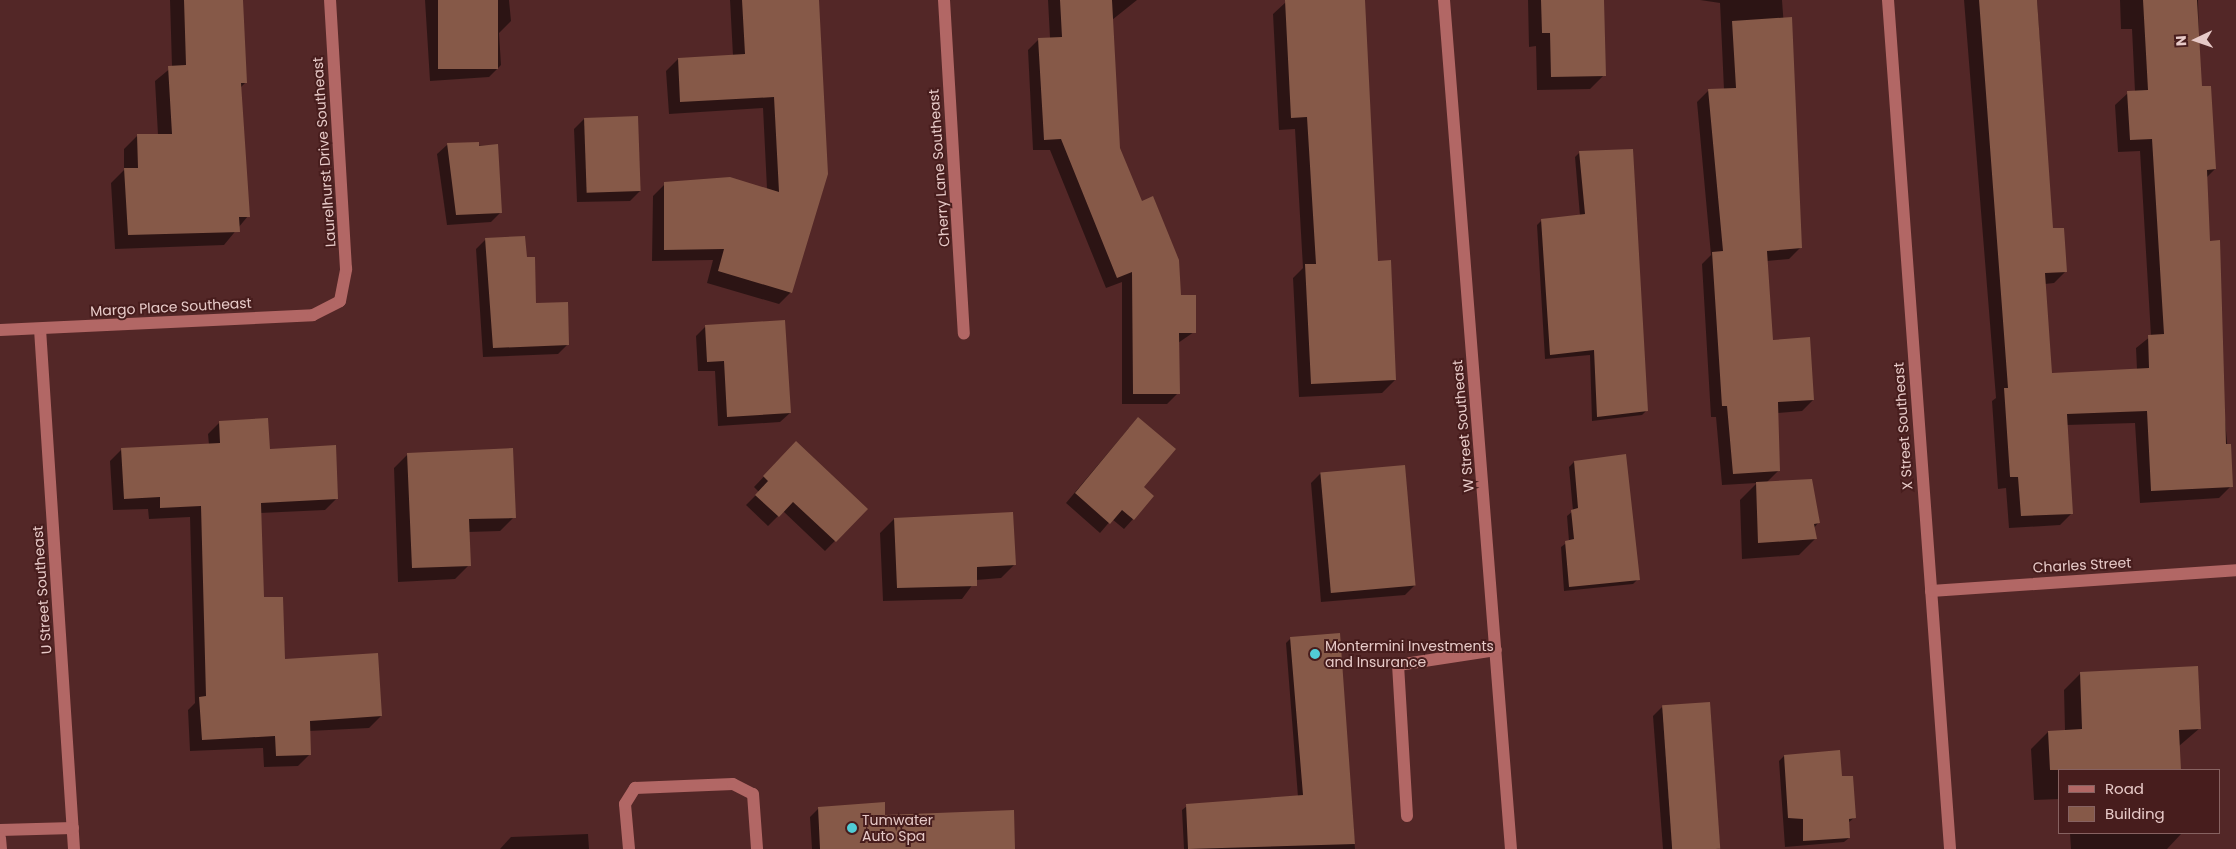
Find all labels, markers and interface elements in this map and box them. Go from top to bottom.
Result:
north arrow [2171,15,2221,65]
text: N [2171,35,2191,47]
street label: Laurelhurst Drive Southeast [309,56,339,248]
street label: Cherry Lane Southeast [925,89,953,247]
street label: Margo Place Southeast [90,294,252,320]
street label: W Street Southeast [1449,359,1477,493]
street label: X Street Southeast [1890,362,1916,490]
street label: U Street Southeast [29,525,55,655]
street label: Charles Street [2032,554,2132,576]
place label: Montermini Investments and Insurance [1325,638,1494,670]
marker: Montermini Investments and Insurance [1309,648,1321,660]
legend [2058,769,2221,834]
text: Road [2105,778,2144,799]
text: Building [2105,803,2165,824]
place label: Tumwater Auto Spa [862,812,933,844]
marker: Tumwater Auto Spa [846,822,858,834]

